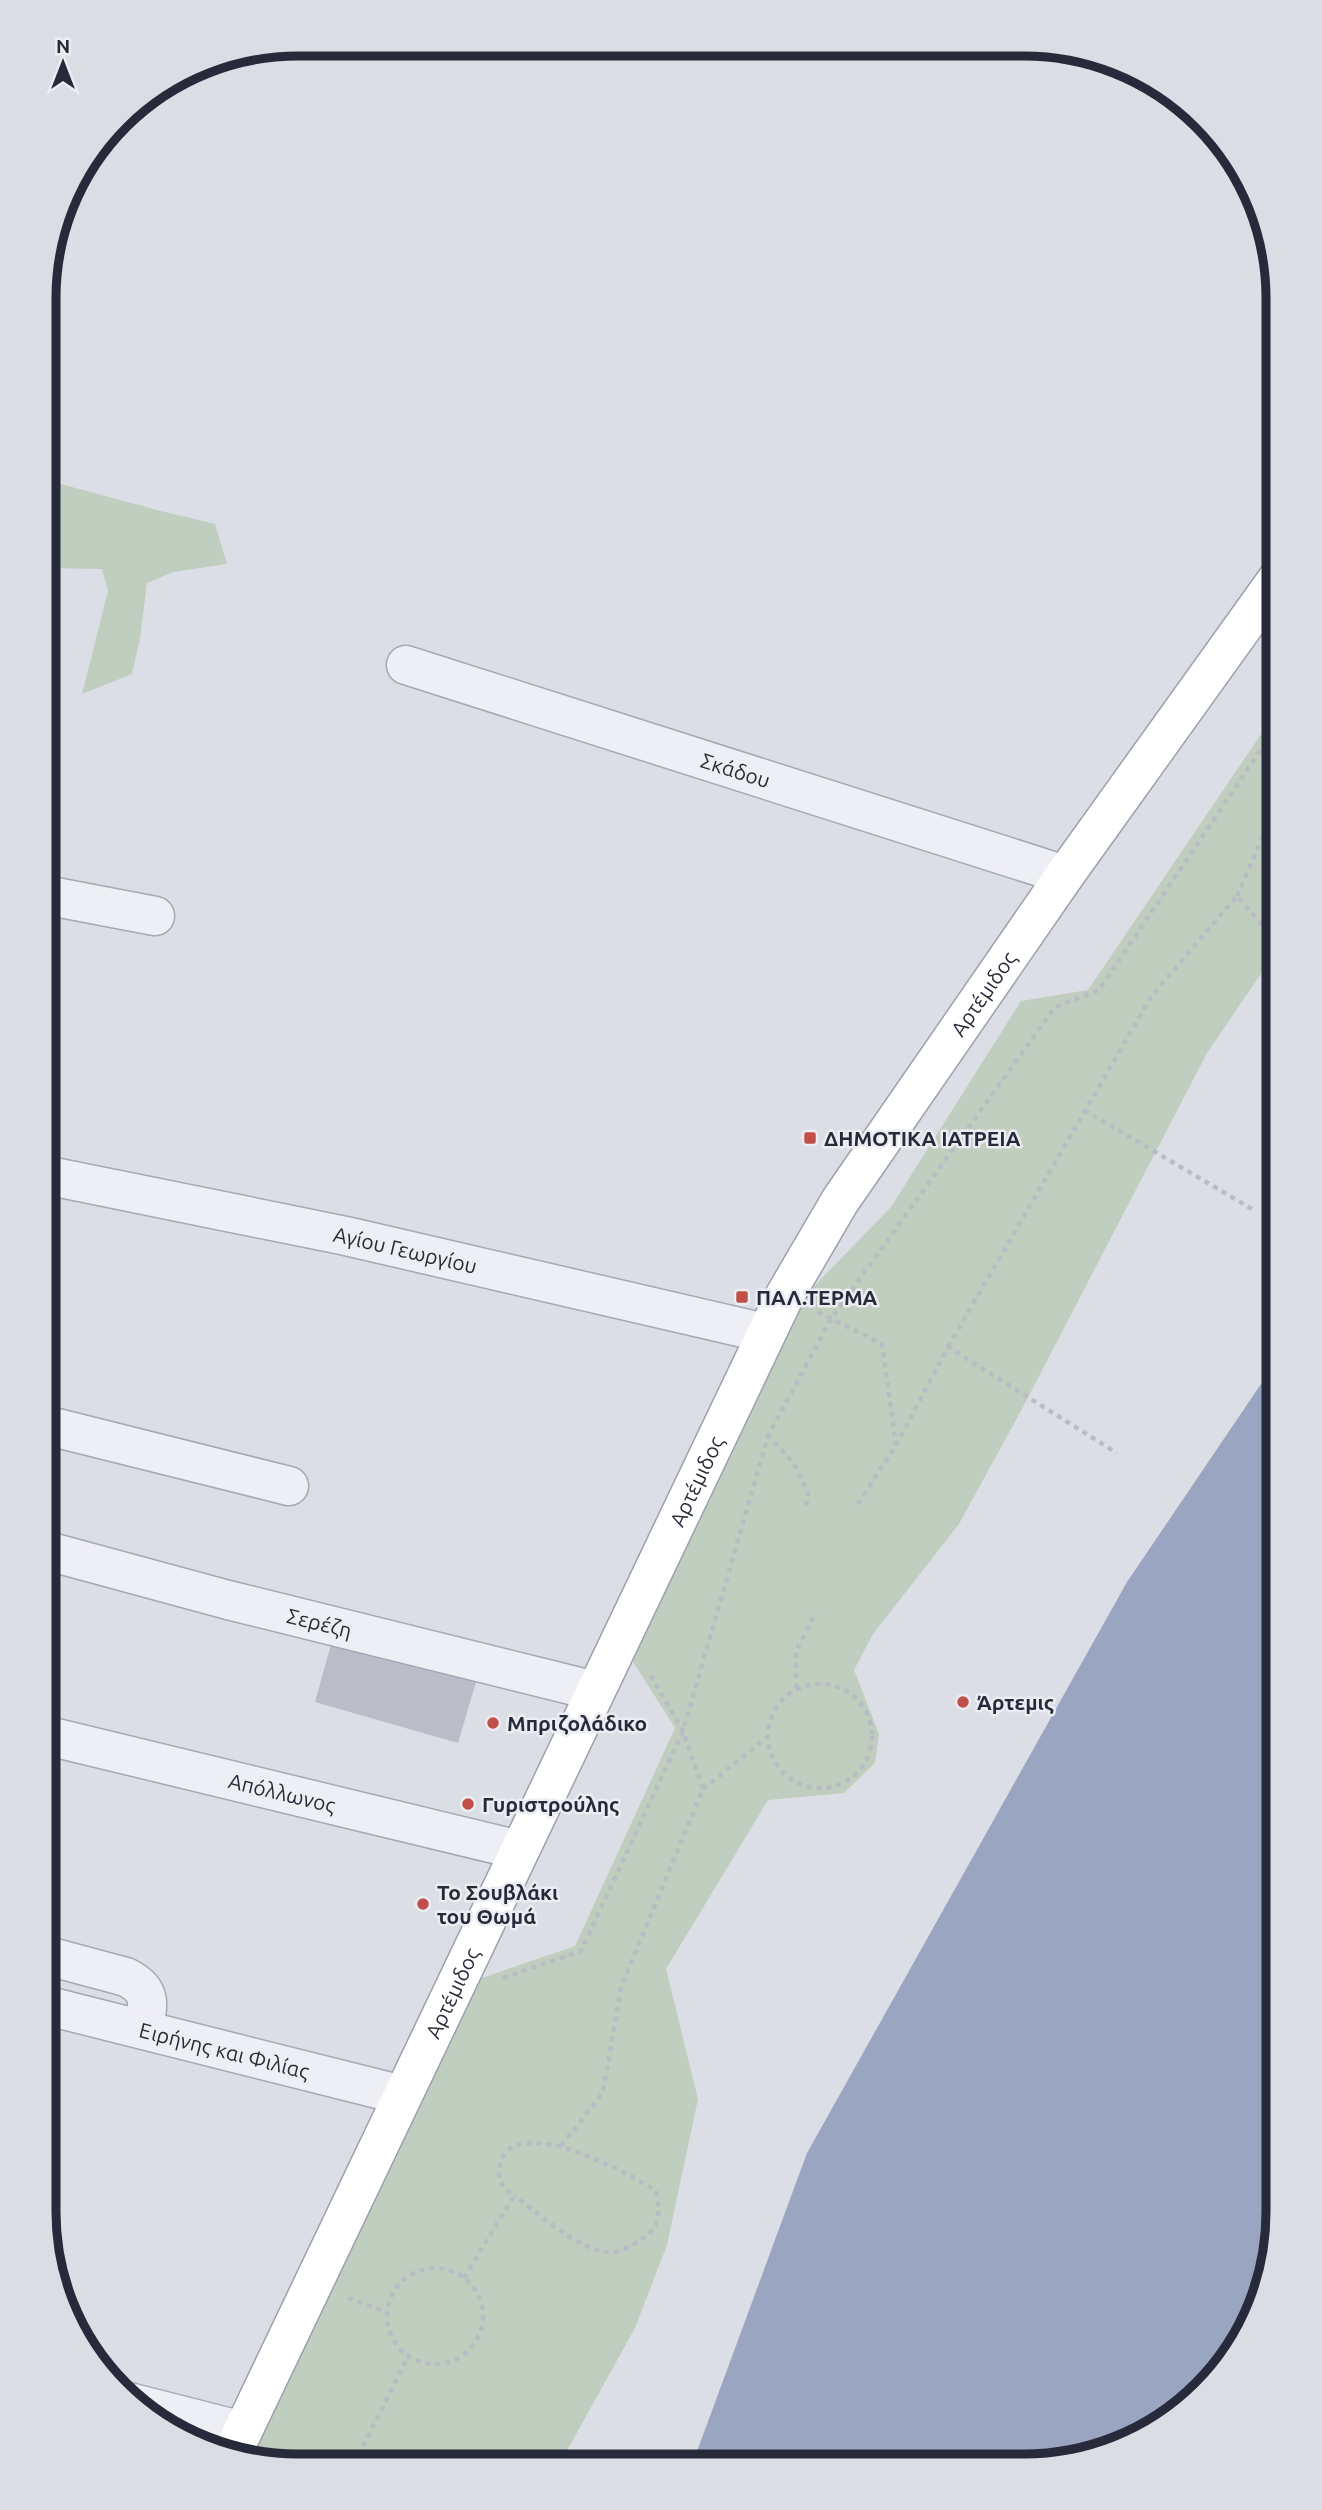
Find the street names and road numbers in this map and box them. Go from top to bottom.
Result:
street label: Σκάδου [698,748,773,792]
street label: Αρτέμιδος [946,946,1021,1041]
street label: Αγίου Γεωργίου [331,1222,479,1278]
street label: Αρτέμιδος [664,1432,728,1530]
street label: Σερέζη [285,1603,355,1642]
street label: Απόλλωνος [226,1768,338,1817]
street label: Αρτέμιδος [420,1943,484,2042]
street label: Ειρήνης και Φιλίας [137,2017,312,2083]

